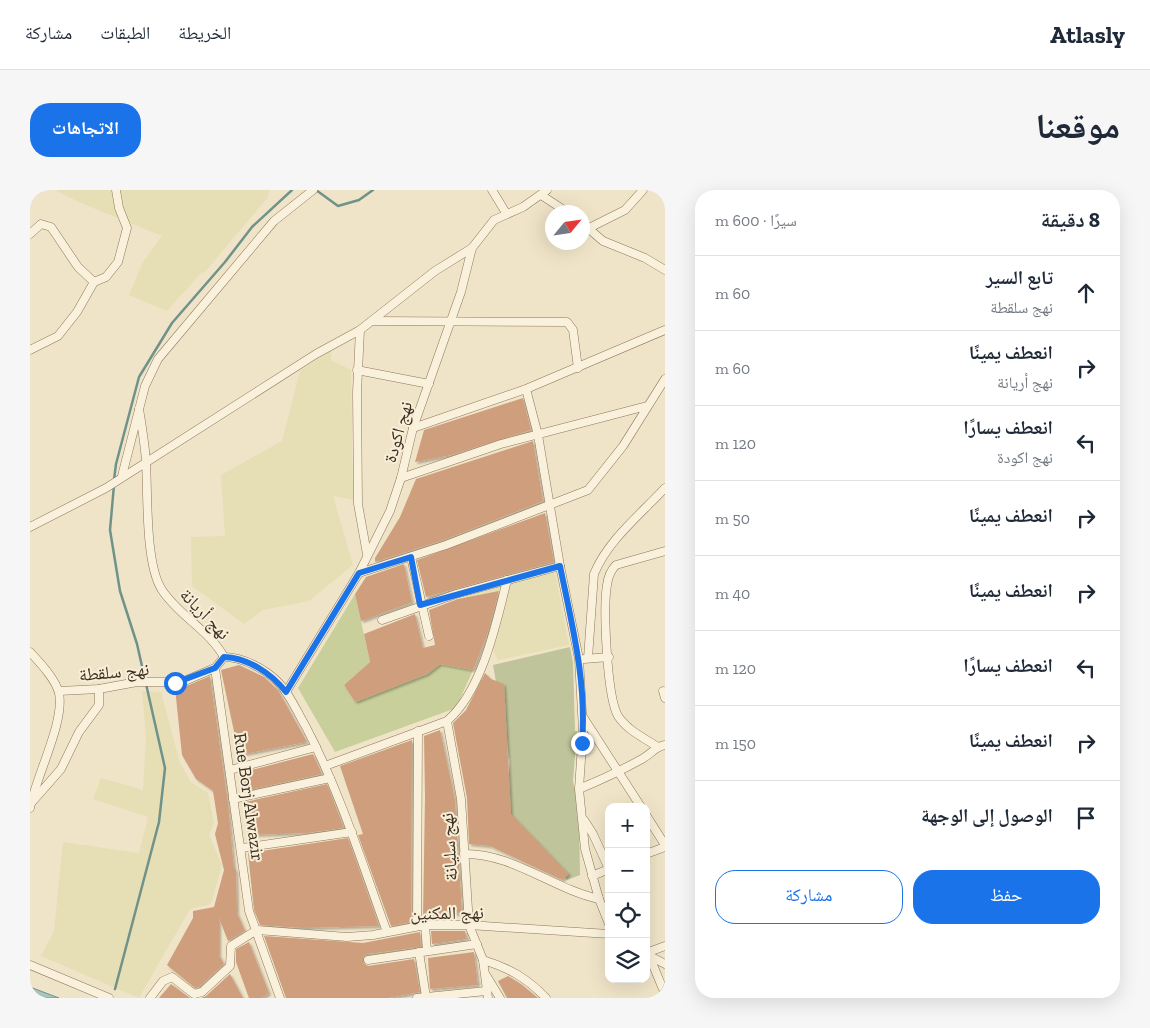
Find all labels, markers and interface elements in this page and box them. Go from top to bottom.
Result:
text: Atlasly [1050,20,1125,49]
text: مشاركة [25,22,72,44]
text: الطبقات [100,22,150,44]
text: الخريطة [178,22,231,44]
button: الاتجاهات [30,103,141,157]
text: موقعنا [1035,105,1120,147]
north arrow [545,205,590,250]
text: 8 دقيقة [1041,207,1100,232]
text: سيرًا · 600 m [715,211,797,230]
text: تابع السير [986,266,1053,289]
icon: ahead [1072,279,1100,307]
text: 60 m [715,284,750,303]
text: نهج سلقطة [990,298,1053,317]
text: انعطف يمينًا [969,341,1053,364]
icon: right [1072,354,1100,382]
text: 60 m [715,359,750,378]
text: نهج أريانة [997,373,1053,392]
street label: نهج اكودة [379,399,418,466]
text: انعطف يسارًا [963,416,1053,439]
icon: left [1072,429,1100,457]
text: 120 m [715,434,756,453]
text: نهج اكودة [997,448,1053,467]
text: انعطف يمينًا [969,504,1053,527]
icon: right [1072,504,1100,532]
text: 50 m [715,509,750,528]
text: انعطف يمينًا [969,579,1053,602]
icon: right [1072,579,1100,607]
street label: نهج أريانة [175,584,235,645]
text: 40 m [715,584,750,603]
text: انعطف يسارًا [963,654,1053,677]
icon: left [1072,654,1100,682]
street label: نهج سلقطة [78,658,150,687]
text: 120 m [715,659,756,678]
route start [164,672,187,695]
text: انعطف يمينًا [969,729,1053,752]
icon: right [1072,729,1100,757]
street label: Rue Borj Alwazir [229,732,269,862]
route end [571,732,594,755]
text: 150 m [715,734,756,753]
map controls [605,803,650,983]
button: + [605,803,650,848]
text: الوصول إلى الوجهة [921,804,1053,827]
icon: arrive [1072,804,1100,832]
street label: نهج سليانة [436,812,463,882]
button: − [605,848,650,893]
button: مشاركة [715,870,903,924]
button: حفظ [913,870,1100,924]
button: locate [605,893,650,938]
street label: نهج المكنين [410,901,484,926]
button: layers [605,938,650,983]

